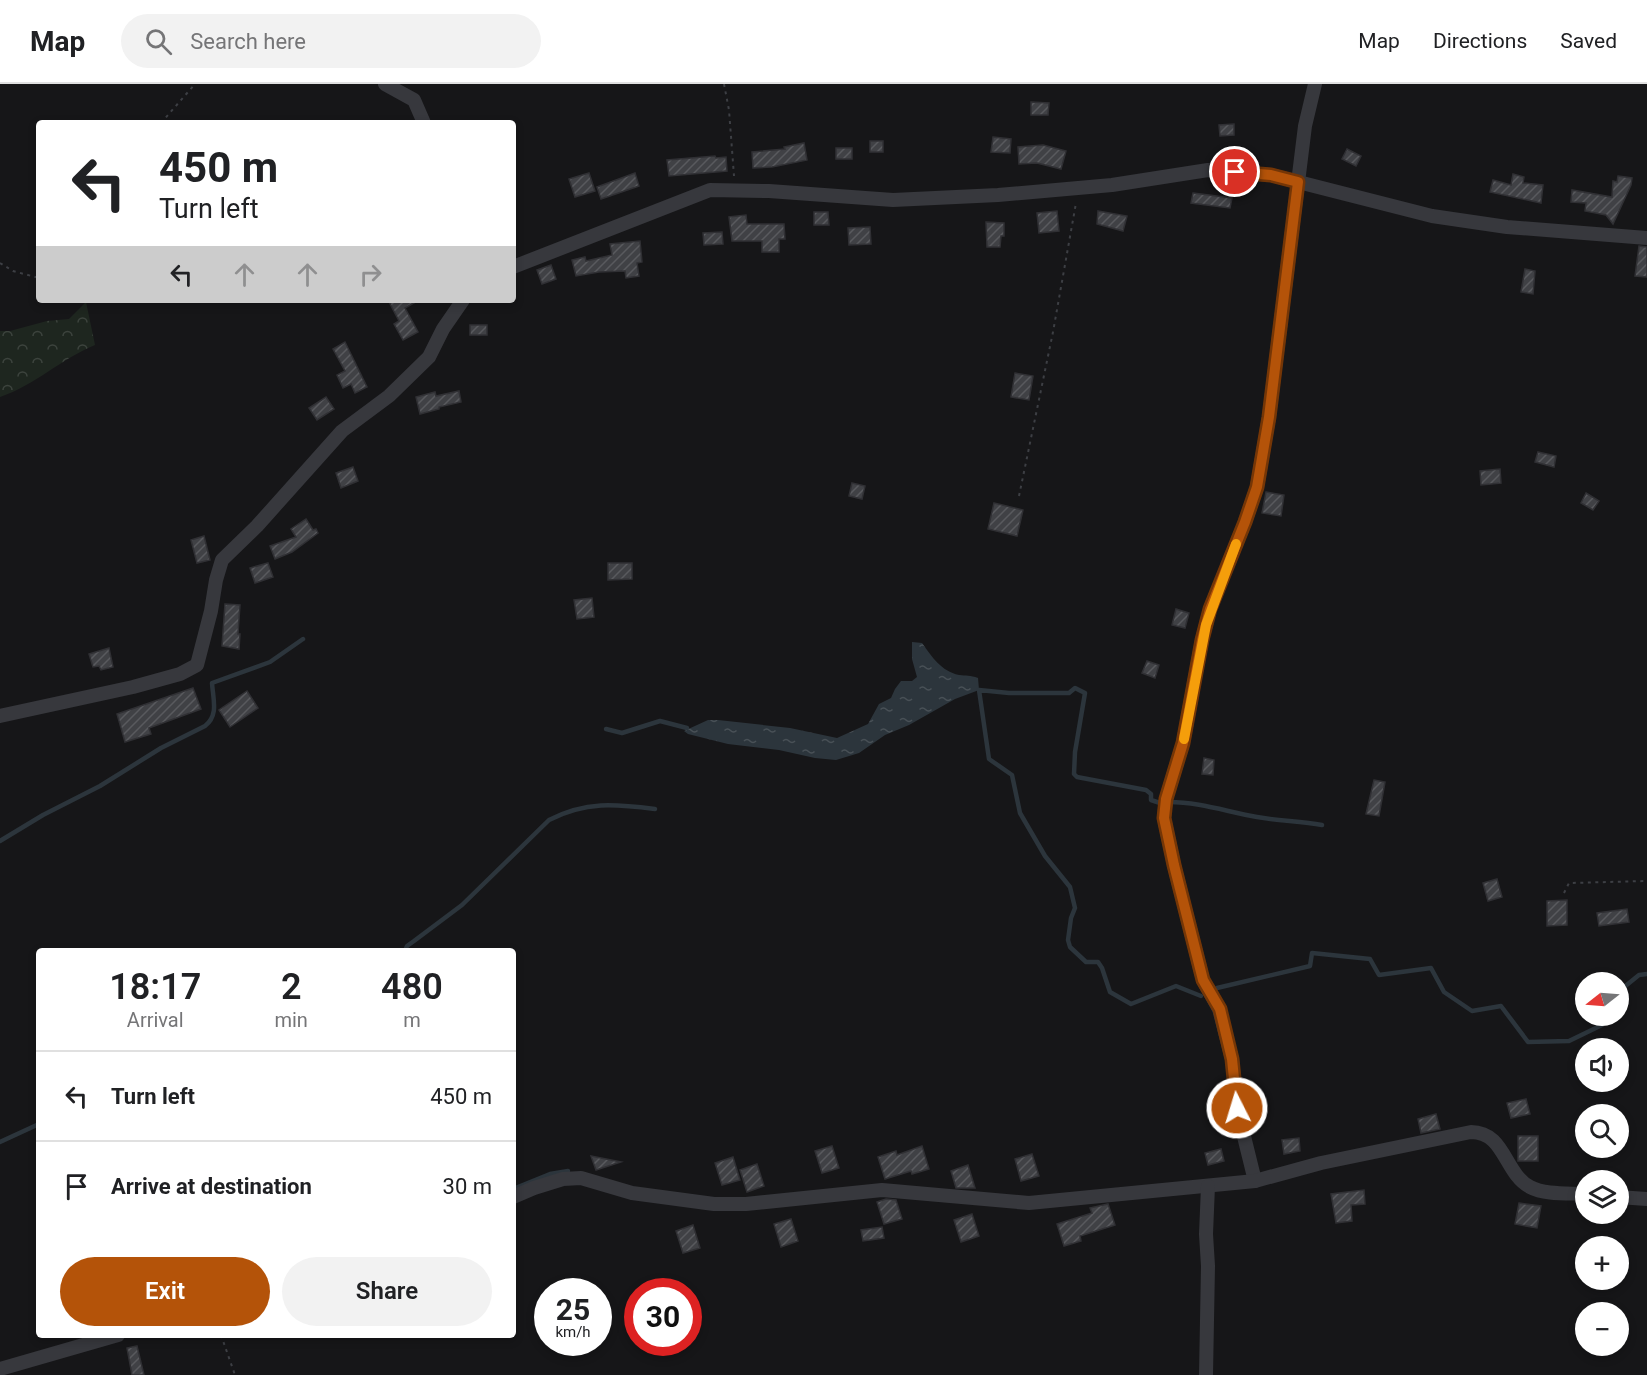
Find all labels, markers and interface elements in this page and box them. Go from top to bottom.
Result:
search box [121,14,541,68]
text: Map [30,25,85,58]
icon: search [142,25,175,58]
text: Search here [190,29,306,54]
text: Map [1358,29,1400,53]
text: Directions [1433,29,1527,53]
text: Saved [1560,29,1617,53]
text: 450 m [159,143,278,192]
icon: left [60,144,138,222]
pin [1209,146,1260,197]
icon: arrive [1218,155,1251,188]
text: Turn left [159,193,259,225]
icon: left [165,258,198,291]
icon: ahead [228,258,261,291]
icon: ahead [291,258,324,291]
icon: right [354,258,387,291]
text: 18:17 [109,966,201,1008]
text: 2 [281,966,301,1008]
text: 480 [381,966,443,1008]
north arrow [1575,972,1629,1026]
map controls [1575,972,1629,1356]
text: Arrival [127,1008,184,1032]
text: min [274,1008,308,1032]
text: m [403,1008,421,1032]
button: sound [1575,1038,1629,1092]
position arrow [1205,1076,1269,1140]
icon: left [60,1080,93,1113]
text: Turn left [111,1084,195,1109]
text: 450 m [430,1084,492,1109]
button: search [1575,1104,1629,1158]
icon: arrive [60,1170,93,1203]
button: layers [1575,1170,1629,1224]
text: Arrive at destination [111,1174,312,1199]
text: 30 m [443,1174,492,1199]
button: + [1575,1236,1629,1290]
button: Exit [60,1257,270,1326]
button: Share [282,1257,492,1326]
speed limit sign: 30 [624,1278,702,1356]
text: 25 [556,1292,590,1327]
button: − [1575,1302,1629,1356]
text: km/h [555,1323,591,1341]

